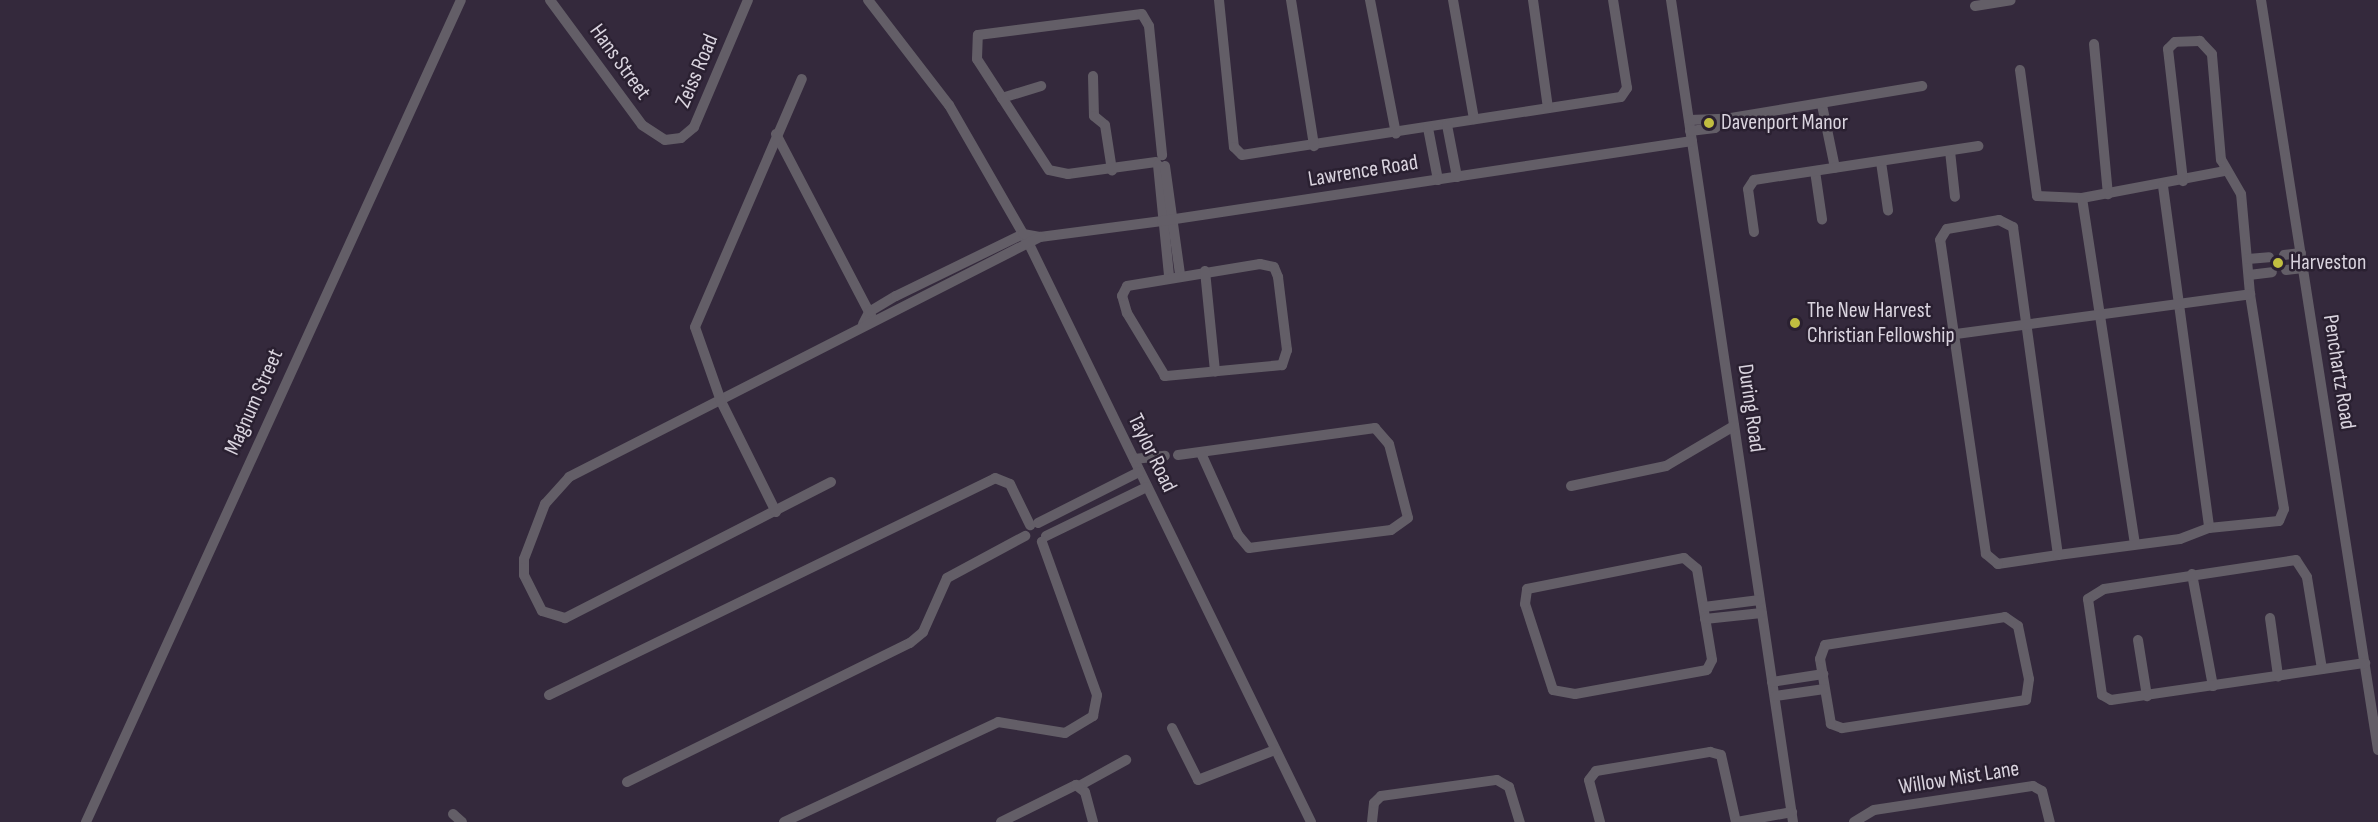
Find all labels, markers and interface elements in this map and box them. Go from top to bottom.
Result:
street label: Hans Street [584,19,656,105]
street label: Zeiss Road [670,30,724,112]
place label: Davenport Manor [1721,110,1848,136]
marker: Davenport Manor [1702,116,1716,130]
street label: Lawrence Road [1306,149,1420,193]
place label: Harveston [2290,250,2366,276]
marker: Harveston [2271,256,2285,270]
place label: The New Harvest Christian Fellowship [1807,297,1955,348]
street label: Penchartz Road [2317,313,2361,431]
marker: The New Harvest Christian Fellowship [1788,316,1802,330]
street label: Magnum Street [219,345,289,459]
street label: During Road [1732,362,1770,454]
street label: Taylor Road [1122,409,1182,497]
street label: Willow Mist Lane [1897,755,2021,801]

